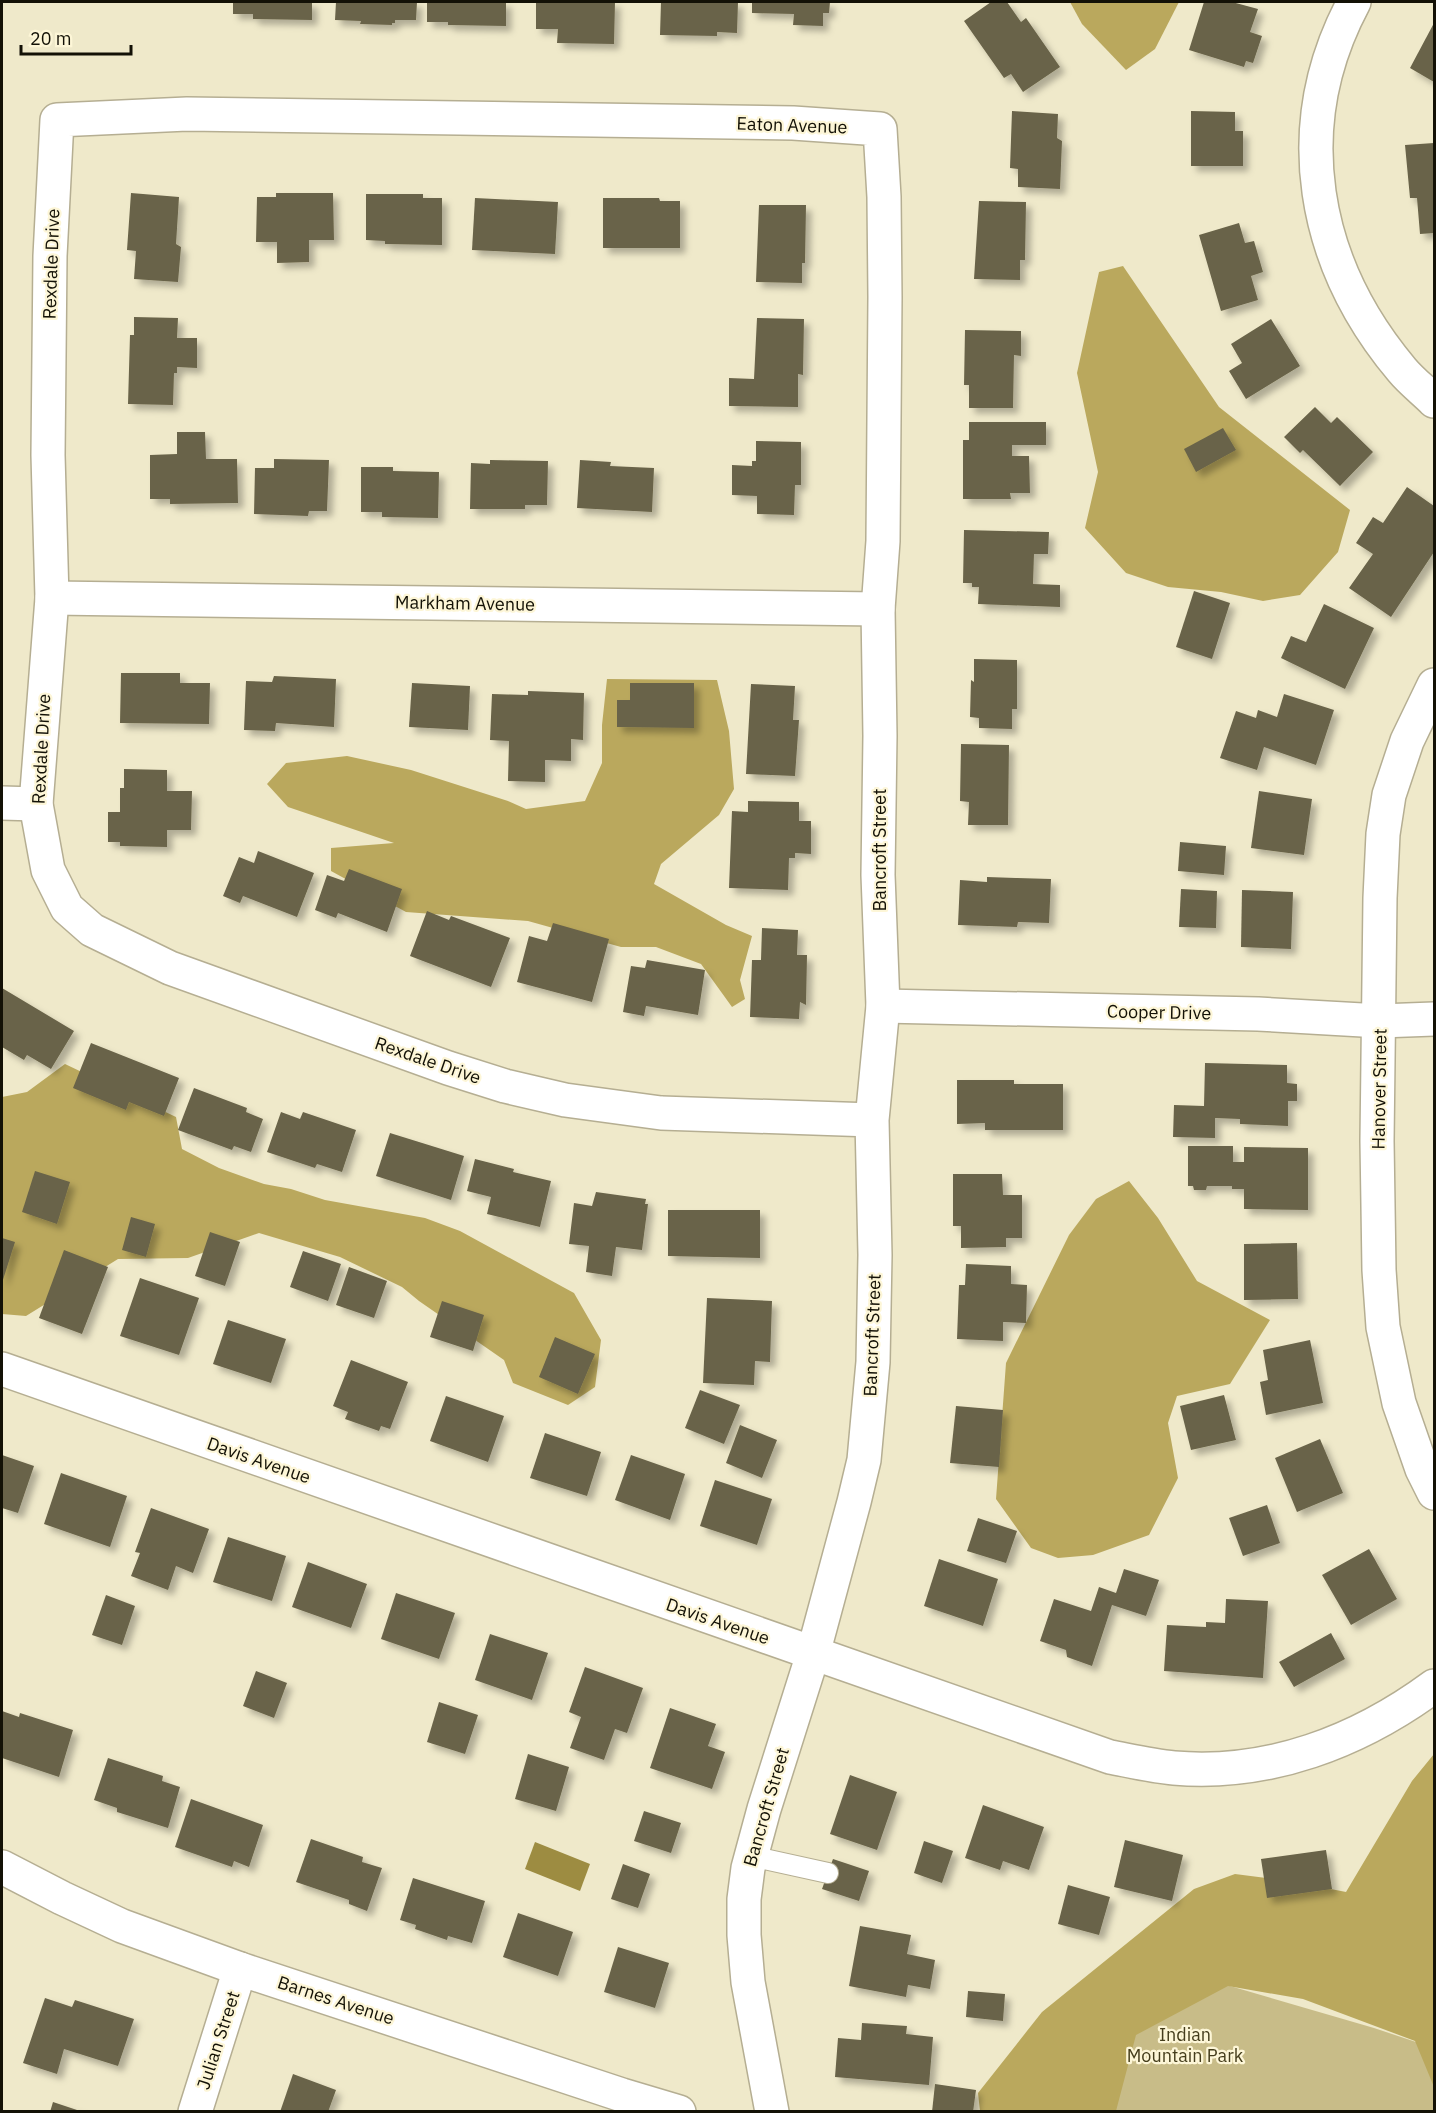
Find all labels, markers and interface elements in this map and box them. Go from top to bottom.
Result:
scale bar [21,18,130,56]
text: 20 m [30,27,72,50]
street label: Eaton Avenue [736,112,848,138]
street label: Rexdale Drive [38,208,64,320]
street label: Markham Avenue [395,590,535,616]
street label: Rexdale Drive [27,693,55,805]
street label: Bancroft Street [868,789,891,911]
street label: Cooper Drive [1107,1000,1211,1024]
street label: Hanover Street [1366,1028,1392,1150]
street label: Rexdale Drive [372,1031,484,1089]
street label: Bancroft Street [858,1273,886,1397]
street label: Davis Avenue [204,1432,314,1488]
street label: Davis Avenue [663,1593,773,1649]
street label: Bancroft Street [738,1745,794,1869]
street label: Barnes Avenue [275,1970,397,2030]
street label: Julian Street [191,1988,245,2092]
park label: Indian Mountain Park [1127,2023,1244,2067]

